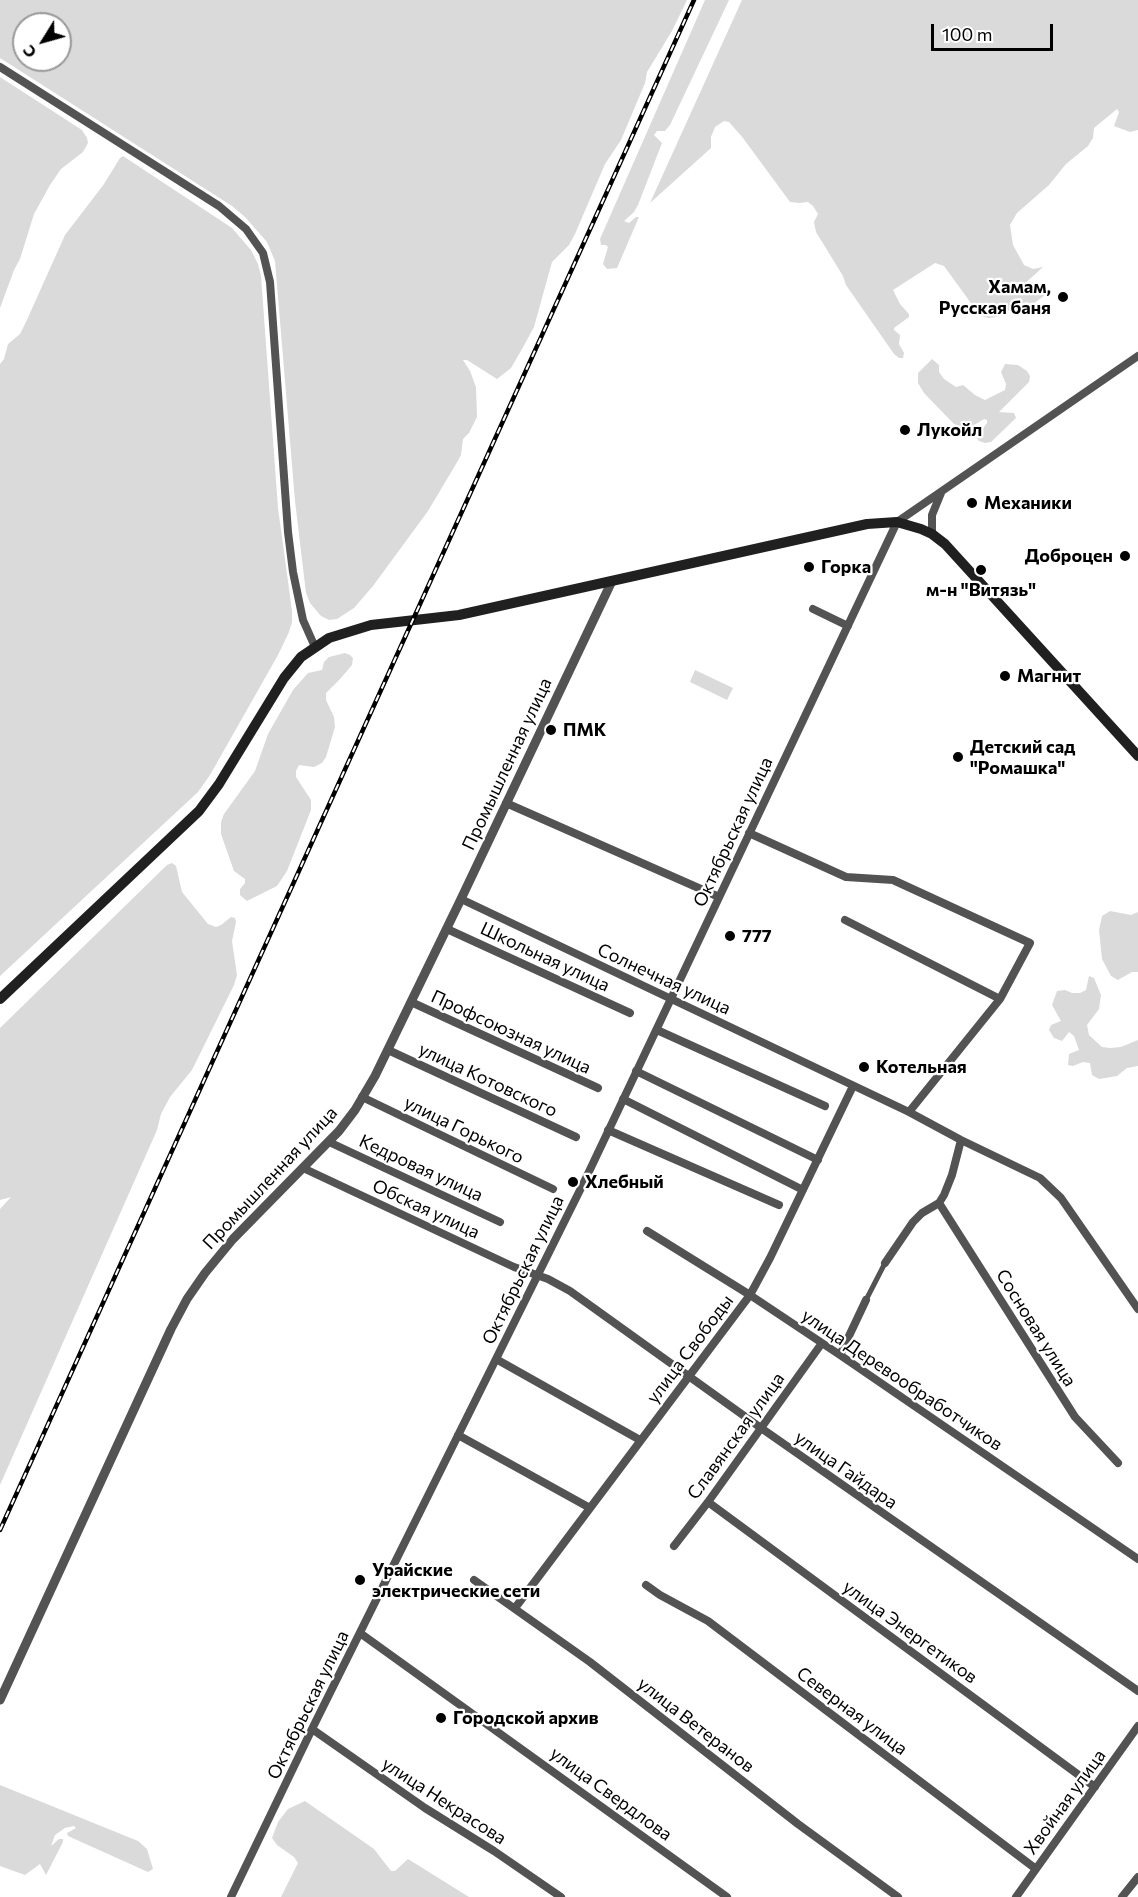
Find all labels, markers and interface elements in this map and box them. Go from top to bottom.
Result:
north arrow [12,12,72,72]
scale bar [934,12,1056,50]
text: 100 m [942,23,992,45]
text: С [18,42,40,62]
place label: Хамам, Русская баня [939,276,1051,318]
marker: Хамам, Русская баня [1056,290,1070,304]
place label: Лукойл [917,419,982,441]
marker: Лукойл [898,423,912,437]
place label: Механики [984,492,1072,514]
marker: Механики [965,496,979,510]
place label: Доброцен [1025,545,1113,567]
marker: Доброцен [1118,549,1132,563]
place label: Горка [821,556,871,578]
marker: Горка [802,560,816,574]
marker: м-н "Витязь" [974,563,988,577]
place label: м-н "Витязь" [926,579,1036,601]
place label: Магнит [1017,665,1081,687]
marker: Магнит [998,669,1012,683]
street label: Промышленная улица [458,675,556,853]
place label: ПМК [563,719,606,741]
marker: ПМК [544,723,558,737]
place label: Детский сад "Ромашка" [970,736,1075,778]
marker: Детский сад "Ромашка" [951,750,965,764]
street label: Октябрьская улица [689,754,777,910]
street label: Школьная улица [477,918,613,996]
place label: 777 [742,925,772,947]
marker: 777 [723,929,737,943]
street label: Солнечная улица [594,939,734,1019]
street label: Профсоюзная улица [428,985,594,1079]
street label: улица Котовского [415,1038,561,1122]
place label: Котельная [876,1056,967,1078]
marker: Котельная [857,1060,871,1074]
street label: улица Горького [401,1092,527,1168]
street label: Промышленная улица [198,1102,342,1254]
street label: Кедровая улица [356,1130,486,1206]
place label: Хлебный [585,1171,664,1193]
street label: Обская улица [369,1175,483,1243]
marker: Хлебный [566,1175,580,1189]
street label: Октябрьская улица [478,1192,568,1348]
street label: Сосновая улица [991,1265,1081,1391]
street label: улица Свободы [642,1290,738,1408]
street label: улица Деревообработчиков [797,1305,1007,1455]
street label: Славянская улица [683,1368,789,1504]
street label: улица Гайдара [790,1427,902,1513]
place label: Урайские электрические сети [372,1559,540,1602]
marker: Урайские электрические сети [353,1573,367,1587]
street label: улица Энергетиков [839,1576,981,1688]
street label: Октябрьская улица [263,1627,353,1783]
street label: Северная улица [792,1662,912,1760]
street label: улица Ветеранов [633,1673,759,1777]
place label: Городской архив [453,1707,599,1729]
marker: Городской архив [434,1711,448,1725]
street label: улица Свердлова [546,1742,676,1846]
street label: Хвойная улица [1020,1745,1110,1859]
street label: улица Некрасова [378,1753,510,1849]

